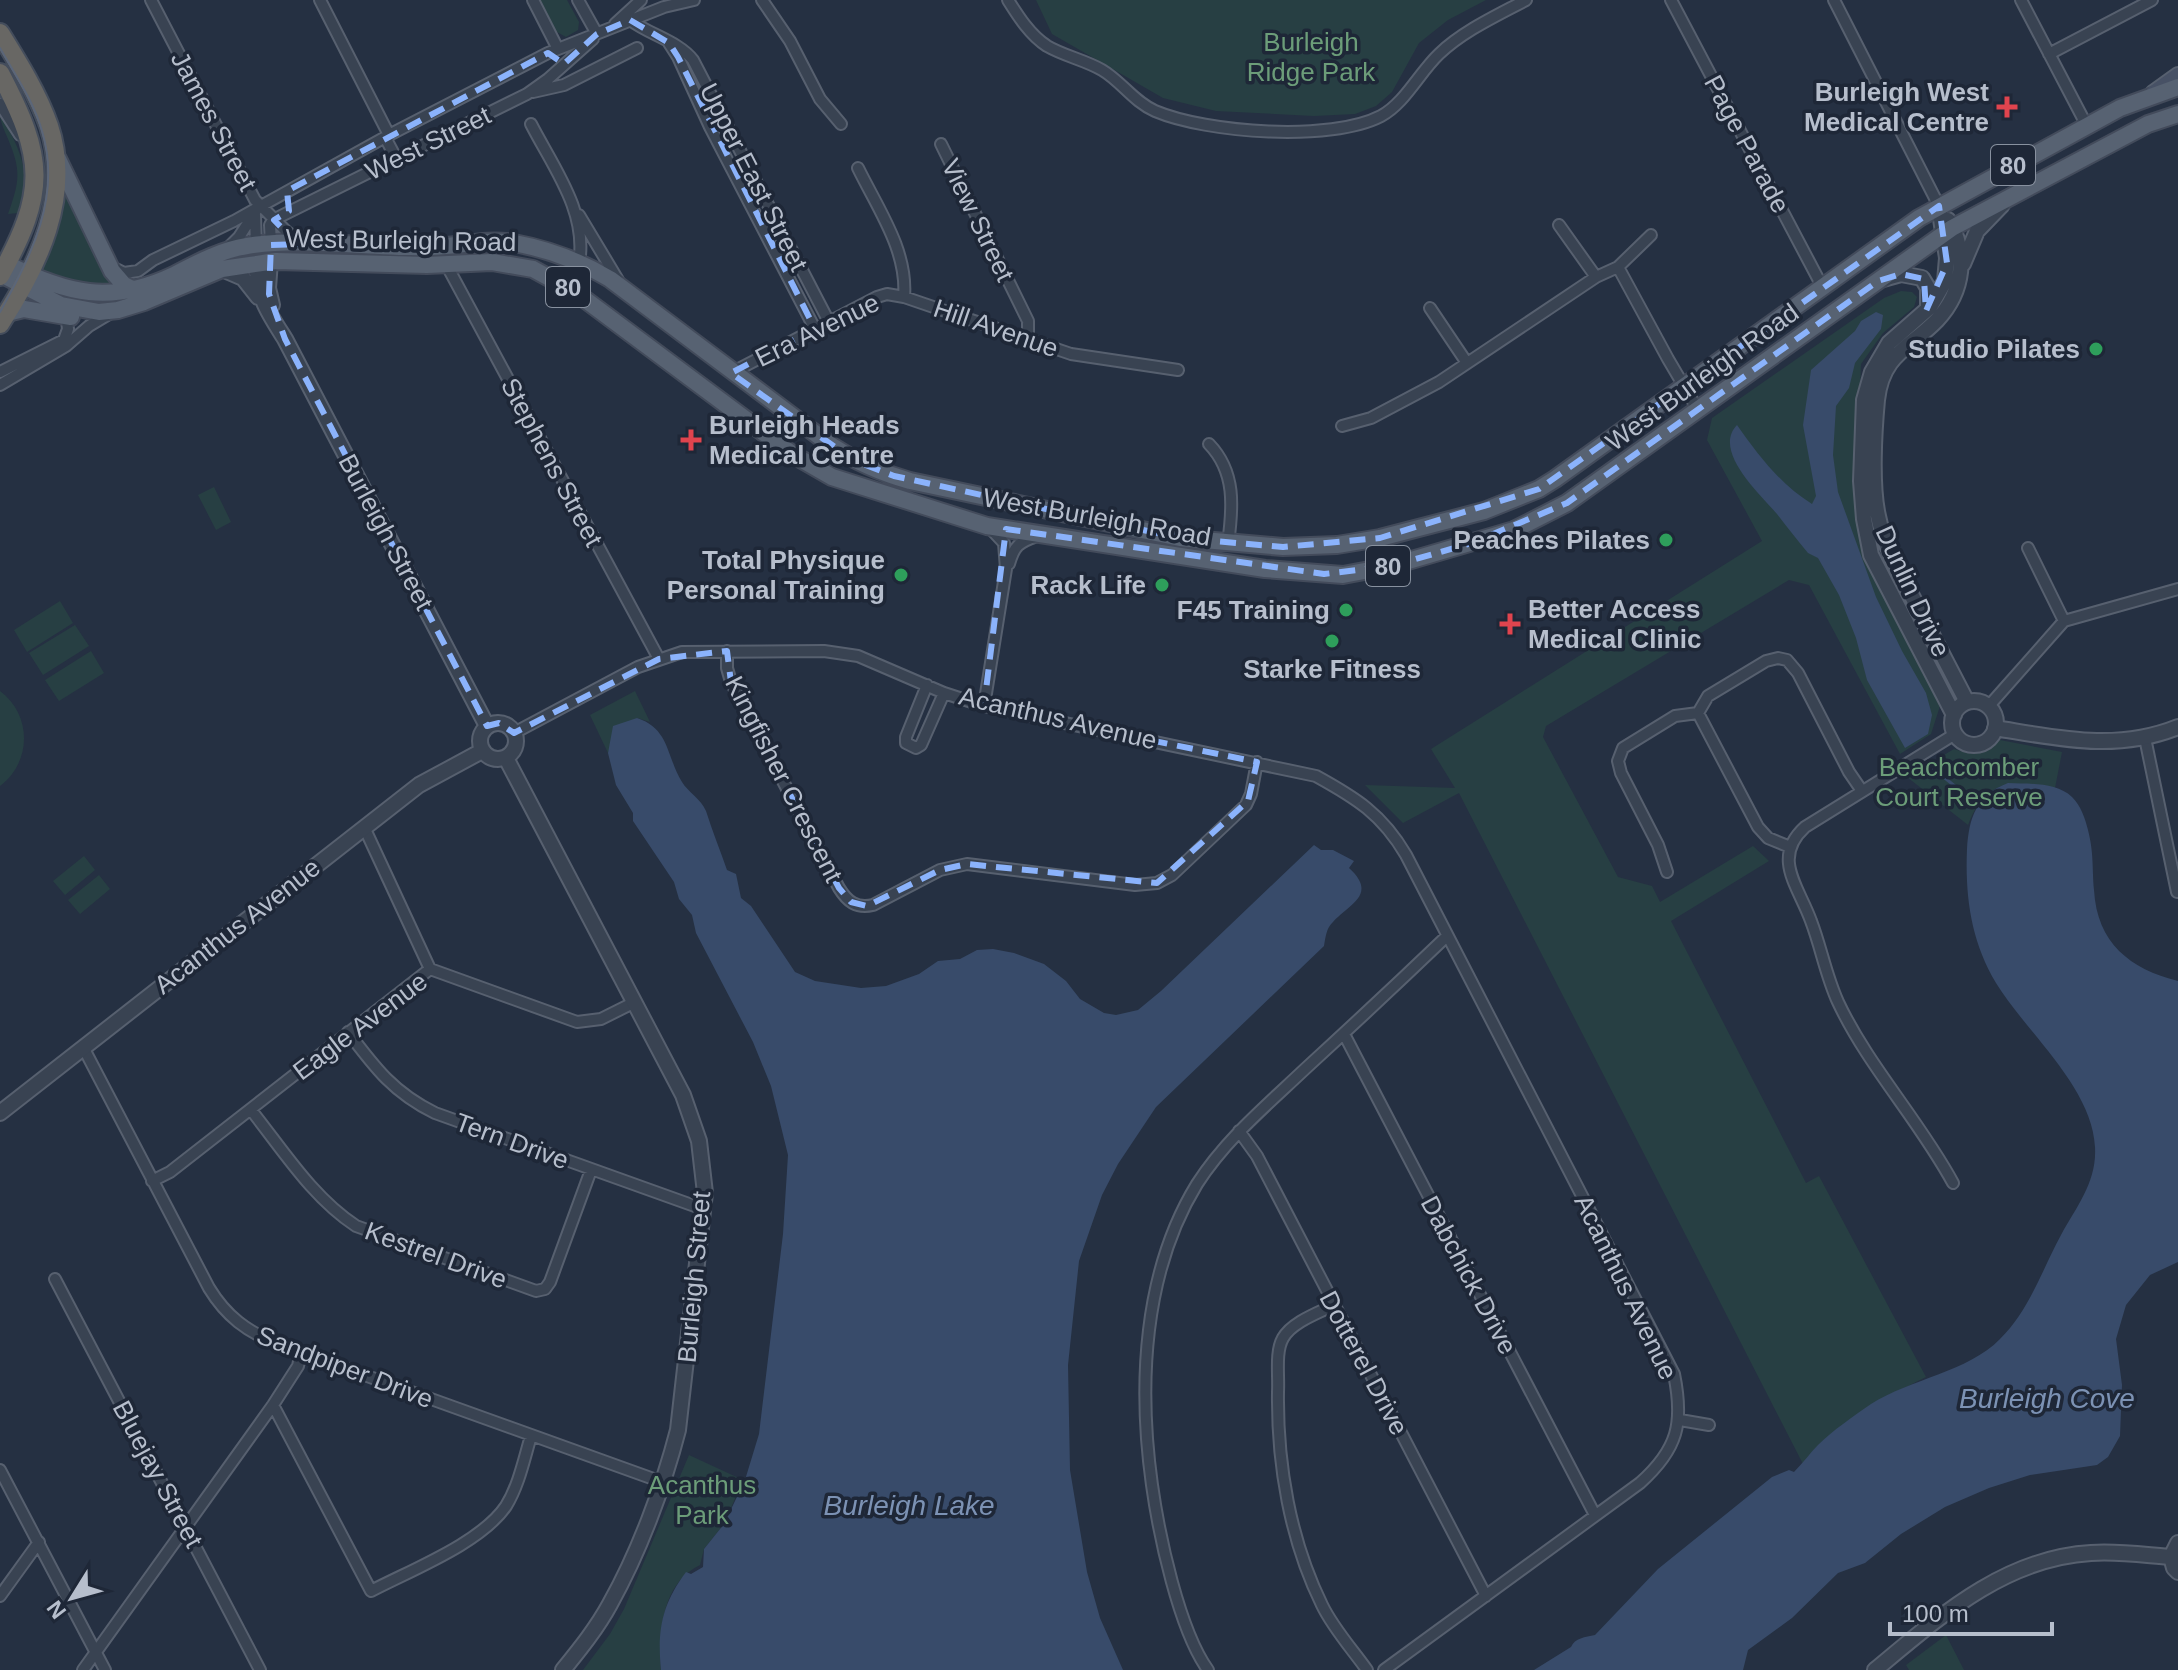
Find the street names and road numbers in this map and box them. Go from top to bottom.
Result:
street label: James Street [165,46,264,196]
street label: Page Parade [1698,70,1796,218]
street label: Upper East Street [694,78,815,277]
street label: West Street [361,100,496,186]
road number: 80 [1991,145,2035,185]
street label: View Street [935,154,1021,287]
street label: West Burleigh Road [285,223,517,257]
road number: 80 [546,267,590,307]
street label: Era Avenue [750,287,884,373]
street label: Hill Avenue [930,293,1062,363]
street label: West Burleigh Road [1600,297,1804,457]
street label: Stephens Street [495,373,609,552]
street label: Burleigh Street [332,449,440,616]
street label: West Burleigh Road [981,482,1213,552]
street label: Dunlin Drive [1869,520,1957,662]
road number: 80 [1366,546,1410,586]
street label: Kingfisher Crescent [719,671,849,888]
street label: Acanthus Avenue [956,681,1160,755]
street label: Acanthus Avenue [148,852,326,1000]
street label: Eagle Avenue [287,966,433,1086]
street label: Tern Drive [451,1107,573,1175]
street label: Burleigh Street [672,1189,717,1364]
street label: Acanthus Avenue [1568,1190,1684,1384]
street label: Dabchick Drive [1415,1191,1523,1359]
street label: Kestrel Drive [361,1215,511,1295]
street label: Dotterel Drive [1313,1286,1415,1440]
street label: Sandpiper Drive [253,1320,437,1414]
street label: Bluejay Street [107,1395,210,1553]

